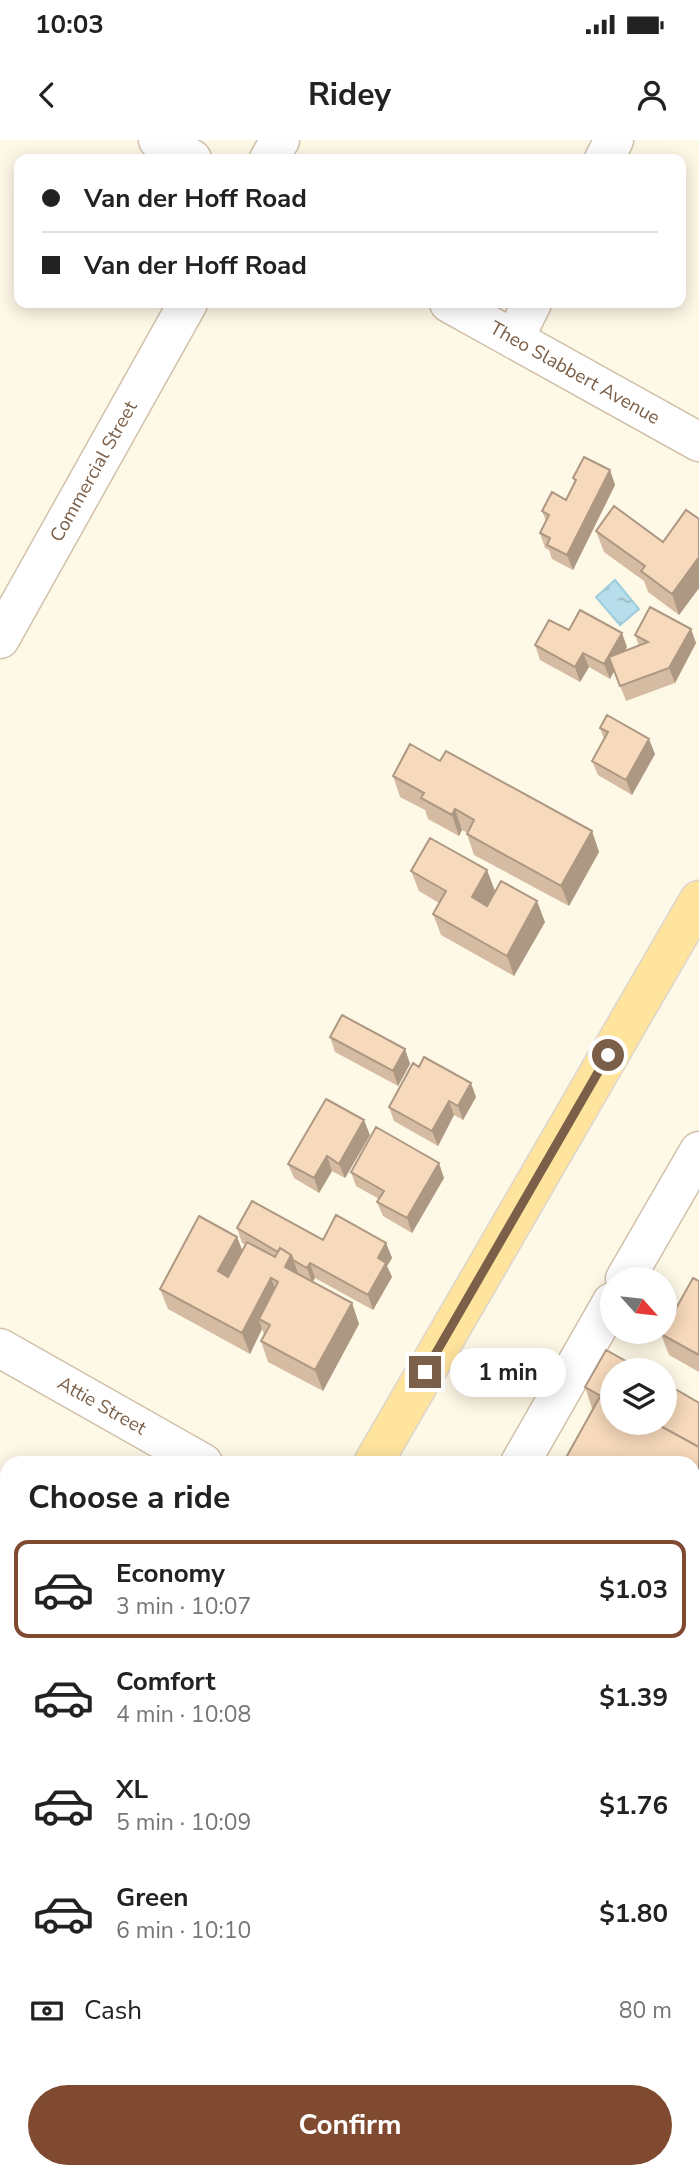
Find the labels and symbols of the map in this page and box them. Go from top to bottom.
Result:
street label: Theo Slabbert Avenue [485,315,665,431]
street label: Commercial Street [44,396,144,547]
route start [592,1039,624,1071]
north arrow [600,1267,677,1344]
callout: 1 min [450,1348,565,1396]
route end [409,1356,441,1388]
street label: Attie Street [53,1370,151,1441]

